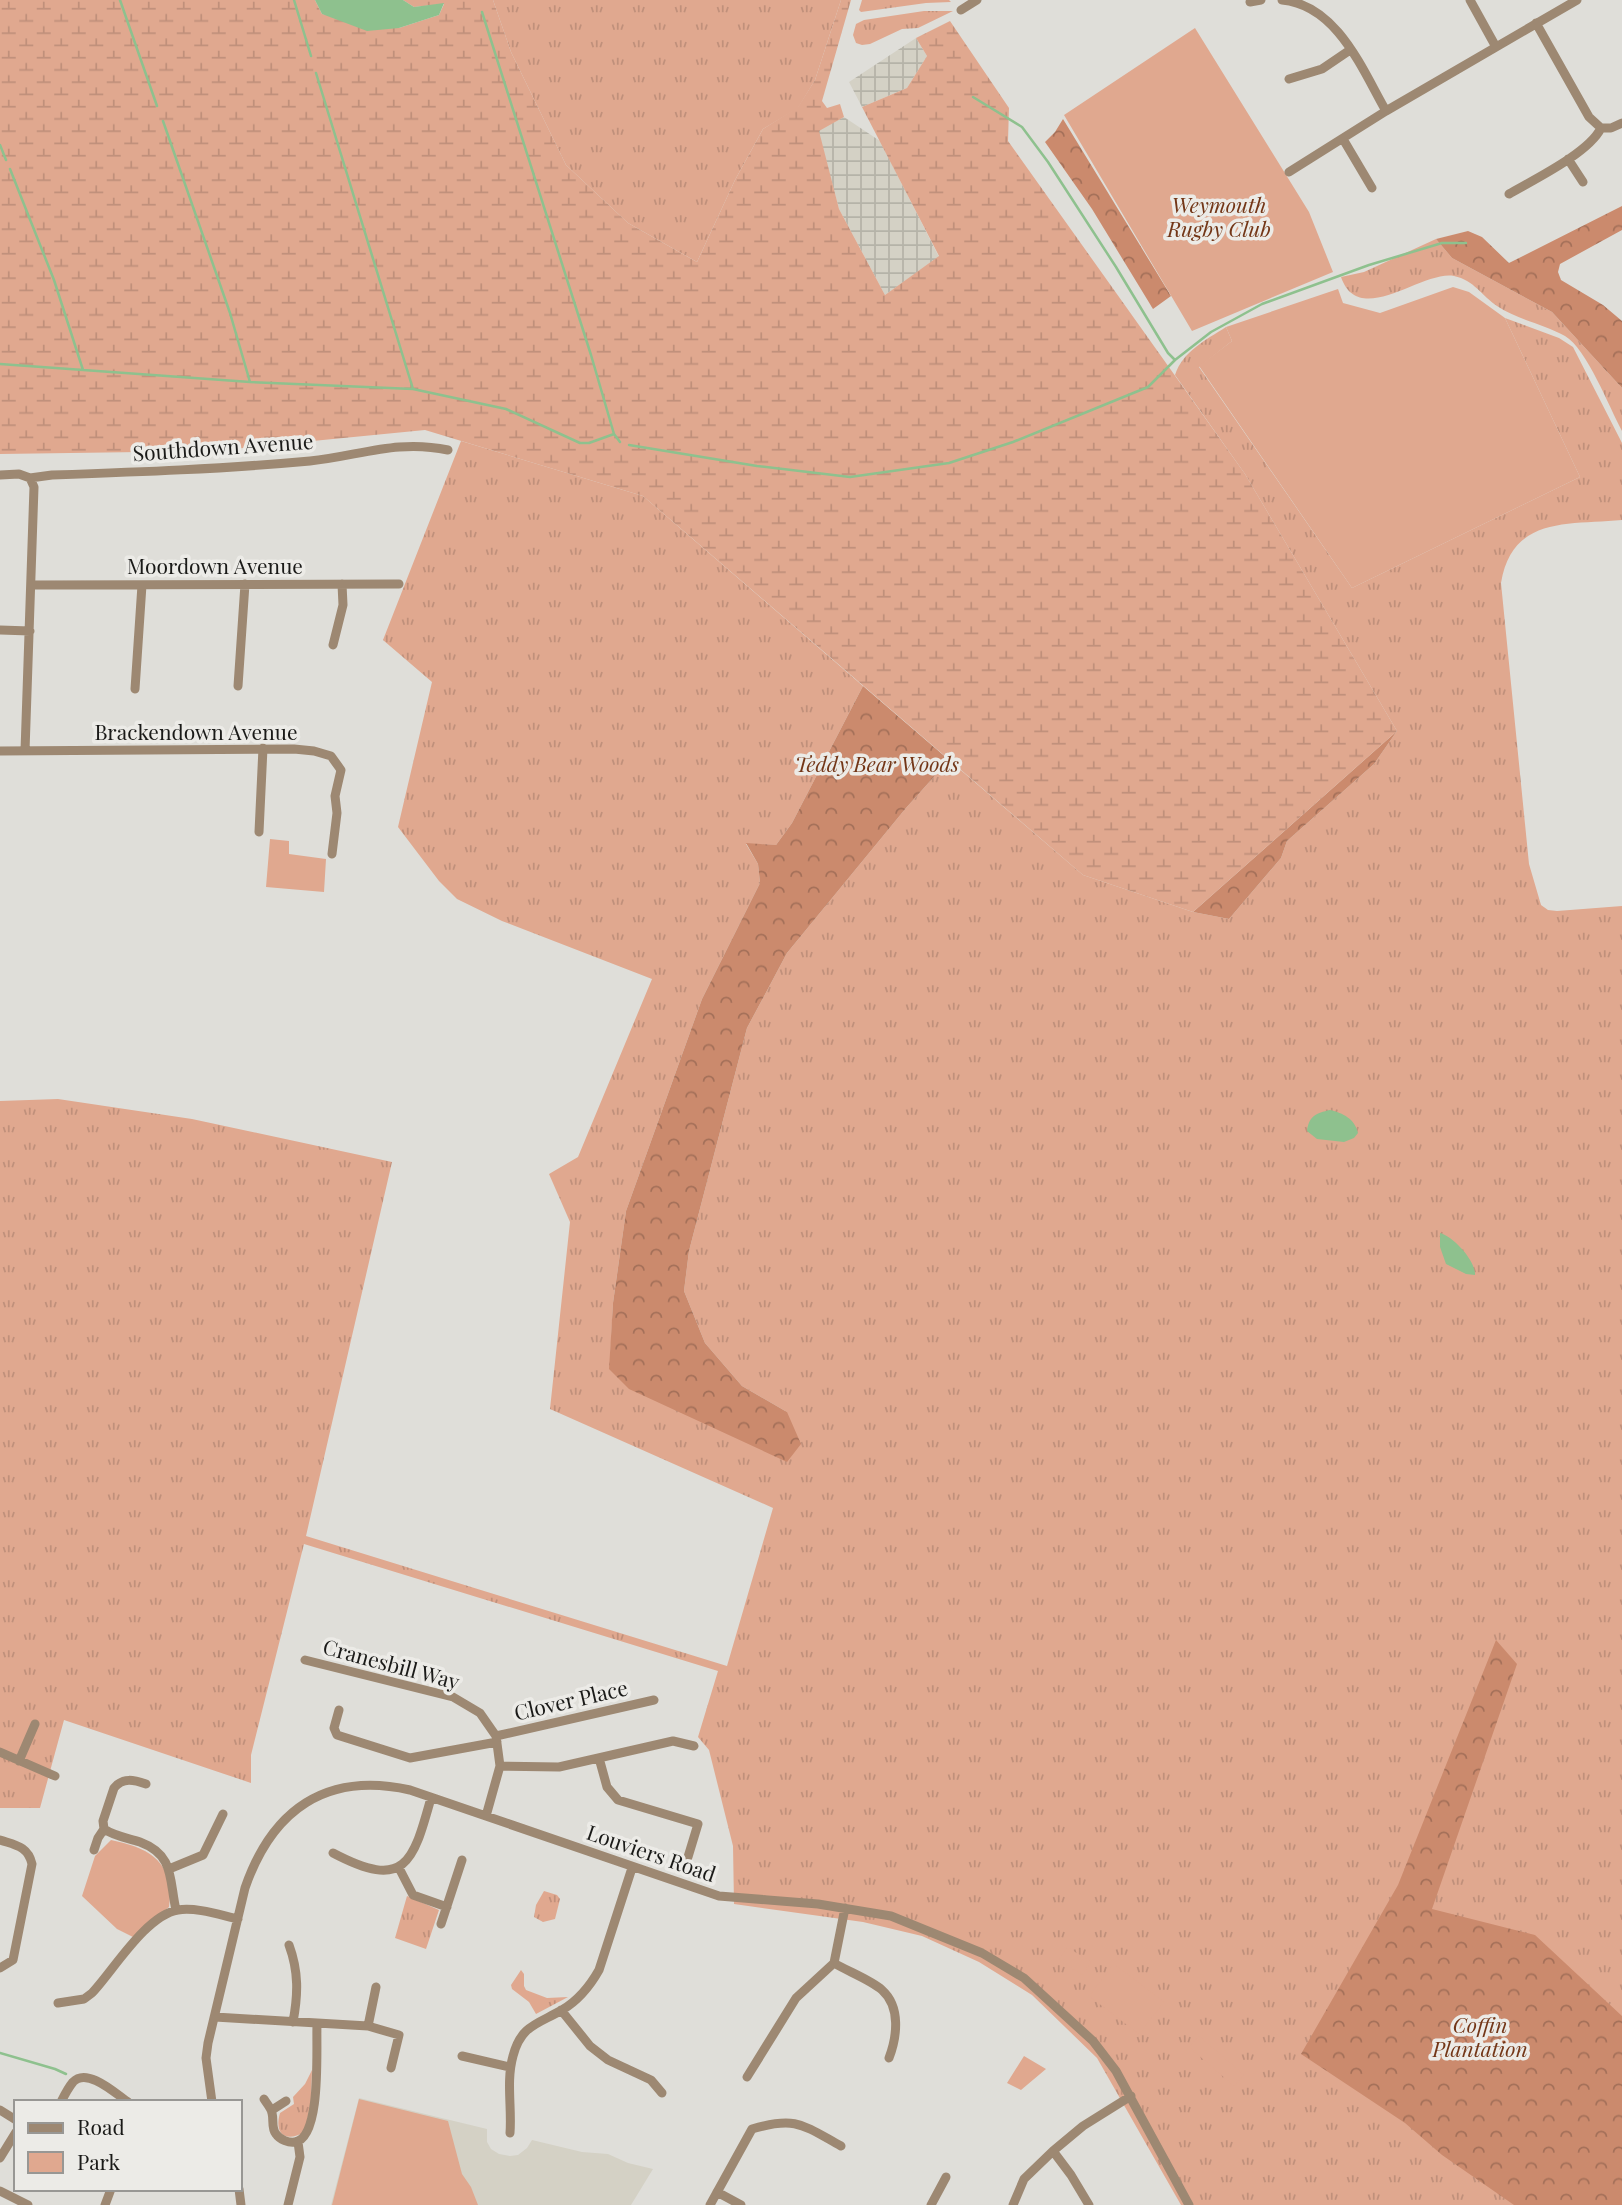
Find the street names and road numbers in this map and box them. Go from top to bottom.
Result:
street label: Southdown Avenue [132,426,314,466]
street label: Moordown Avenue [127,551,303,579]
street label: Brackendown Avenue [94,717,298,745]
street label: Cranesbill Way [320,1631,463,1695]
street label: Clover Place [511,1672,630,1726]
street label: Louviers Road [583,1817,720,1887]

